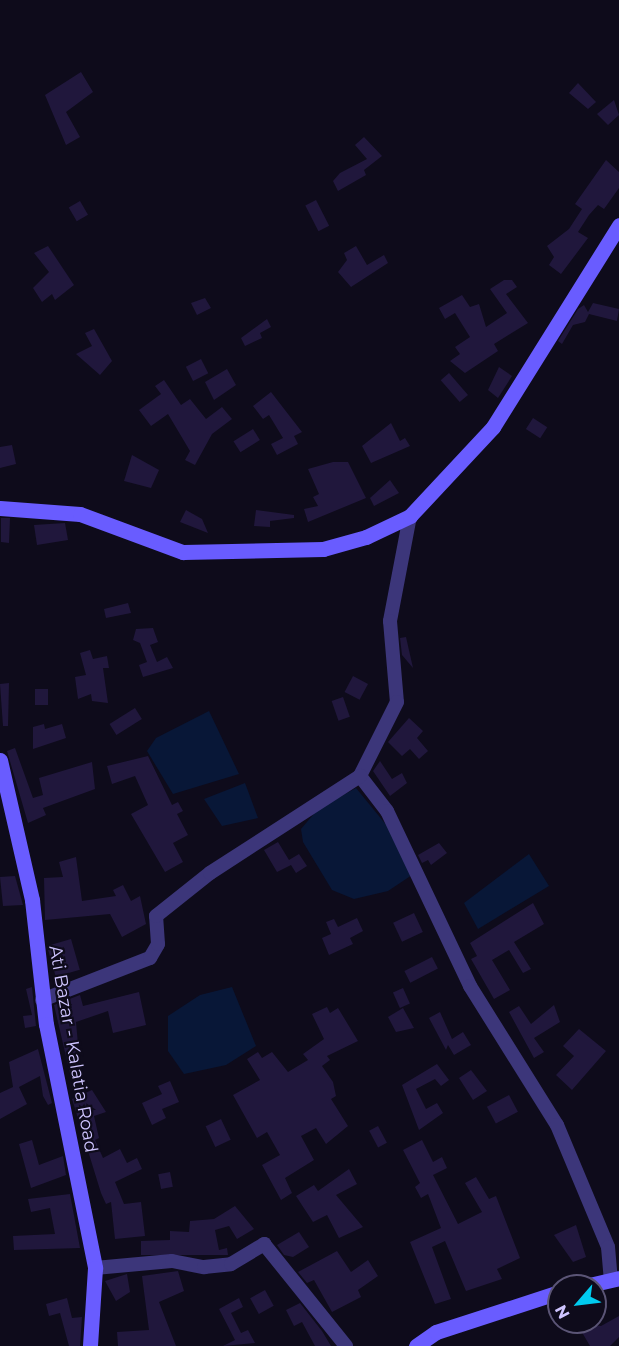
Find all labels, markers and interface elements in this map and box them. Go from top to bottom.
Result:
street label: Ati Bazar - Kalatia Road [44,944,102,1154]
north arrow [547,1274,607,1334]
text: N [551,1302,574,1322]

